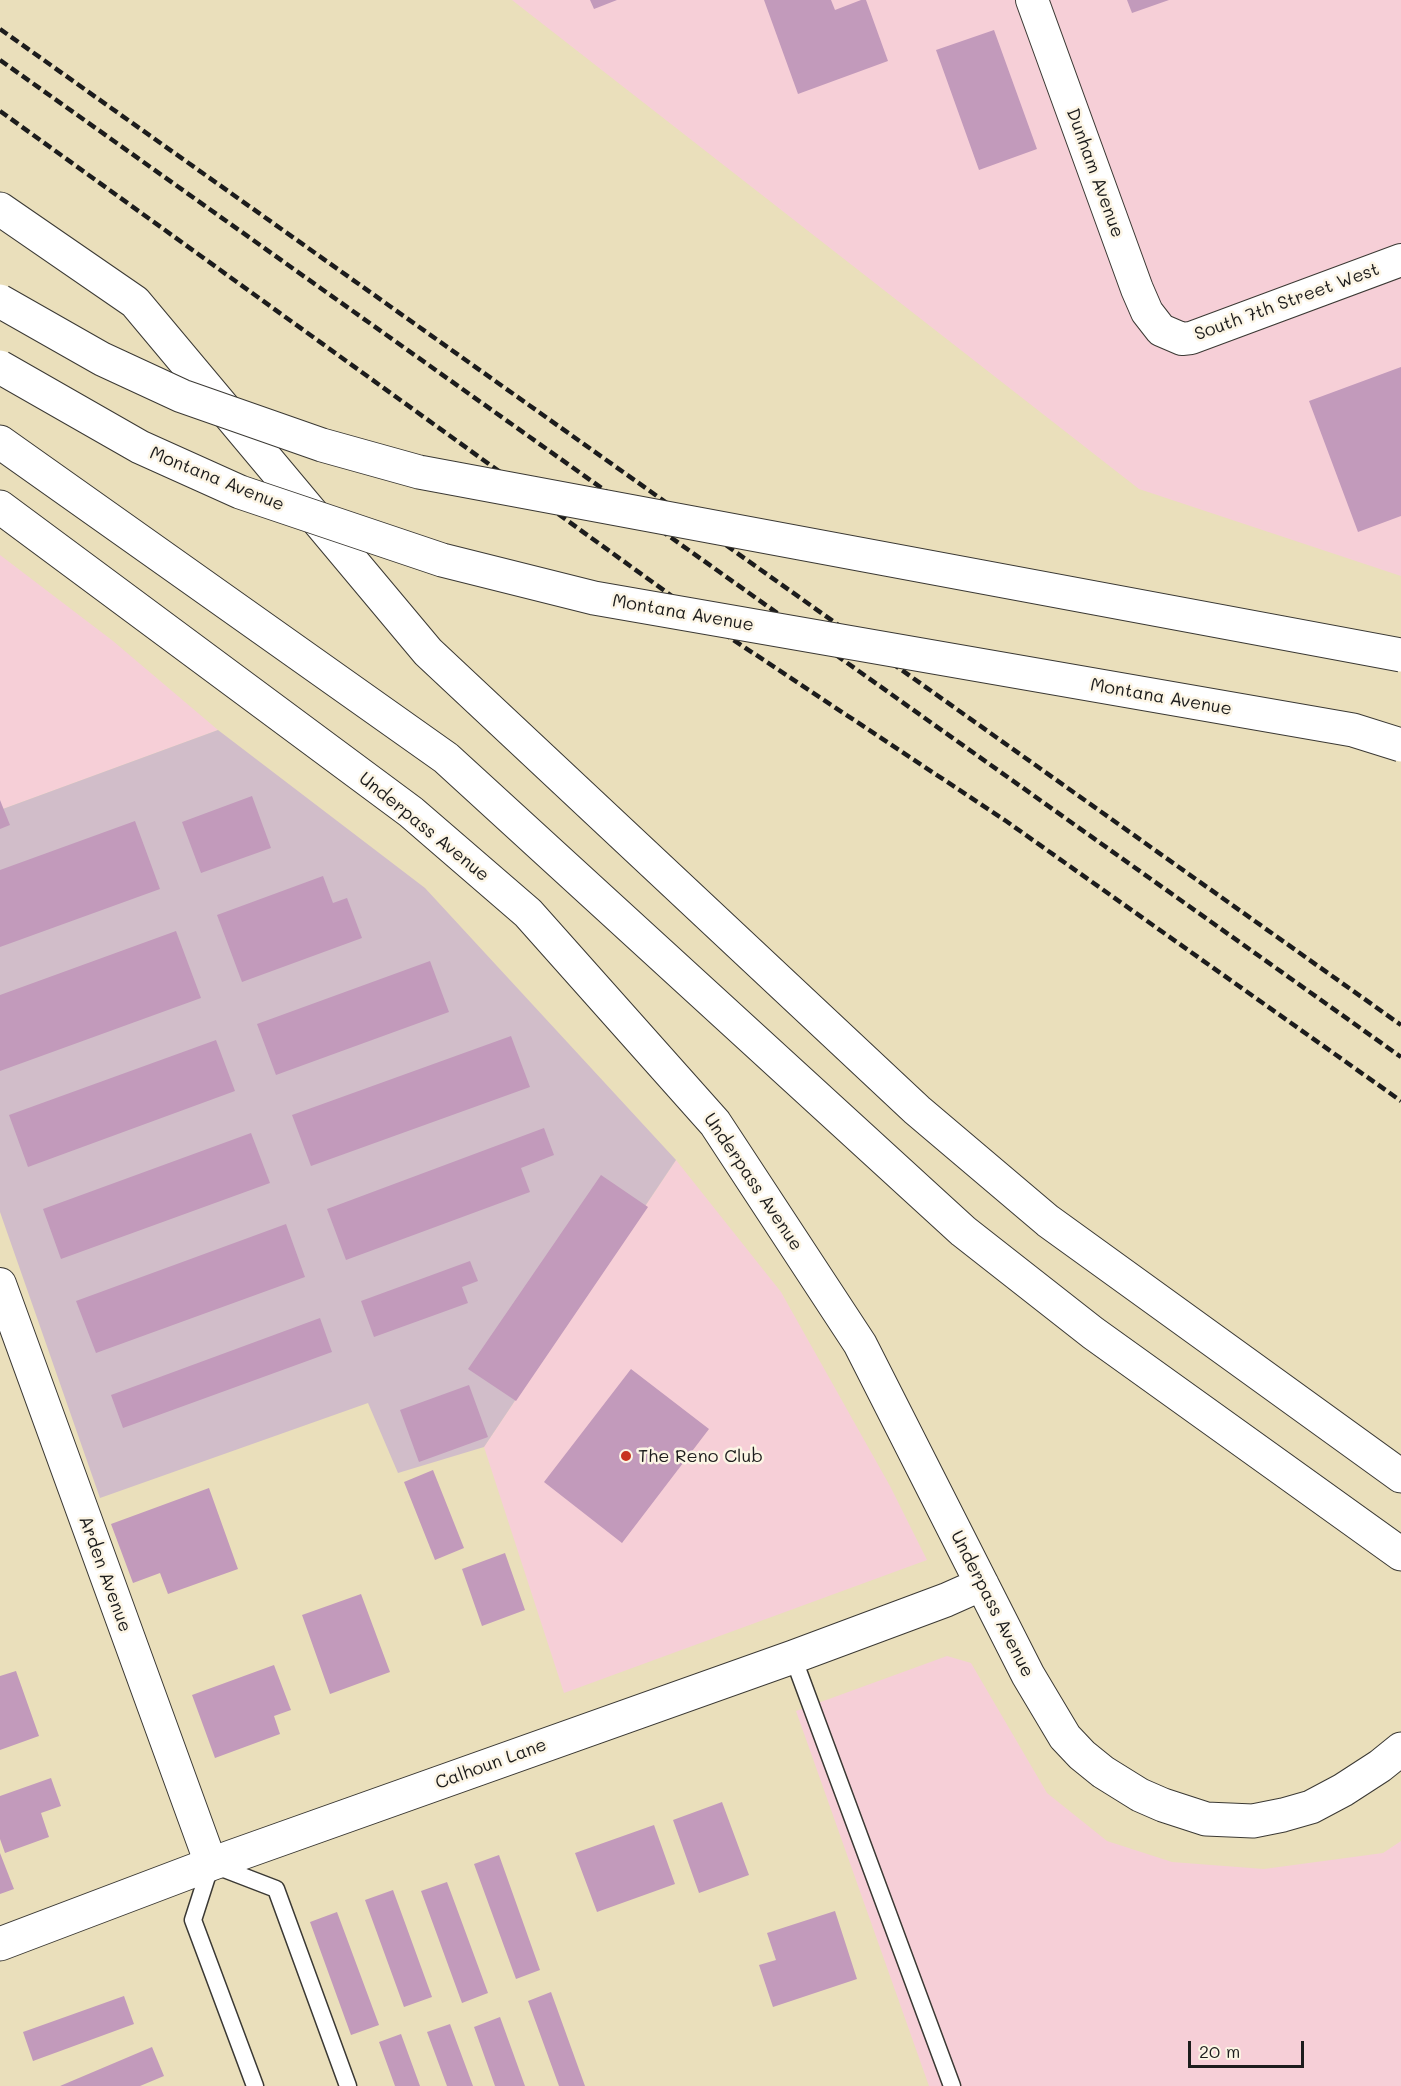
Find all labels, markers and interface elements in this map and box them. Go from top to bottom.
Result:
street label: Dunham Avenue [1062,105,1128,241]
street label: South 7th Street West [1192,259,1382,345]
street label: Montana Avenue [146,442,288,516]
street label: Montana Avenue [611,590,755,636]
street label: Montana Avenue [1089,674,1233,720]
street label: Underpass Avenue [354,768,494,886]
street label: Underpass Avenue [699,1109,807,1255]
place label: The Reno Club [638,1445,763,1467]
marker: The Reno Club [619,1449,633,1463]
street label: Arden Avenue [74,1513,136,1635]
street label: Underpass Avenue [946,1527,1038,1681]
street label: Calhoun Lane [432,1734,550,1794]
scale bar [1191,2029,1306,2067]
text: 20 m [1199,2039,1240,2063]

